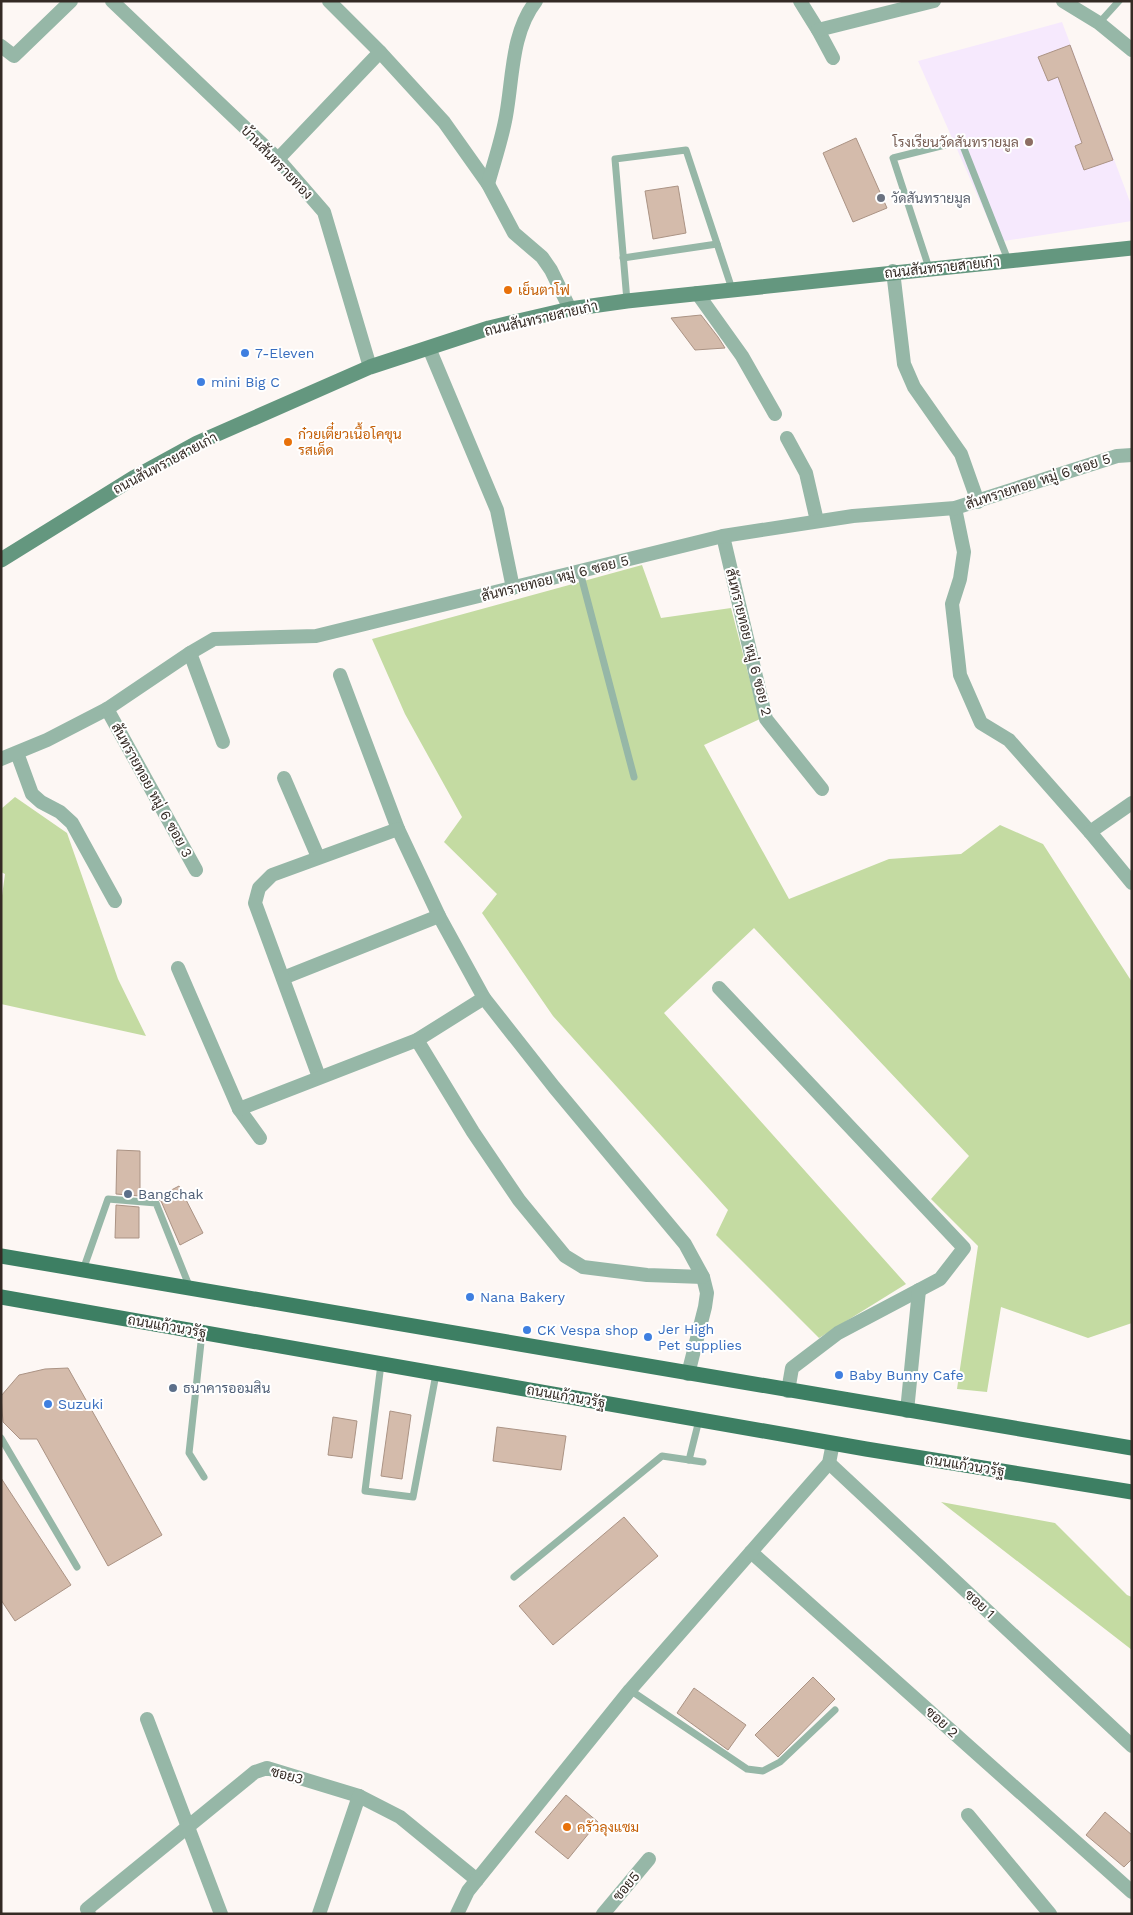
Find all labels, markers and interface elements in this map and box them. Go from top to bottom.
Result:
street label: บ้านสันทรายทอง [238,121,317,202]
place label: โรงเรียนวัดสันทรายมูล [892,133,1019,152]
marker: โรงเรียนวัดสันทรายมูล [1023,136,1035,148]
place label: วัดสันทรายมูล [891,190,971,208]
marker: วัดสันทรายมูล [875,192,887,204]
street label: ถนนสันทรายสายเก่า [884,253,1000,281]
place label: เย็นตาโฟ [518,281,570,298]
marker: เย็นตาโฟ [502,284,514,296]
street label: ถนนสันทรายสายเก่า [483,297,599,339]
place label: 7-Eleven [255,345,314,361]
marker: 7-Eleven [239,347,251,359]
place label: mini Big C [211,374,280,390]
marker: mini Big C [195,376,207,388]
place label: ก๋วยเตี๋ยวเนื้อโคขุน รสเด็ด [298,422,402,458]
street label: ถนนสันทรายสายเก่า [110,429,220,497]
marker: ก๋วยเตี๋ยวเนื้อโคขุน รสเด็ด [282,436,294,448]
street label: สันทรายทอย หมู่ 6 ซอย 5 [964,450,1113,514]
street label: สันทรายทอย หมู่ 6 ซอย 5 [480,552,631,606]
street label: สันทรายทอย หมู่ 6 ซอย 2 [721,567,775,718]
street label: สันทรายทอย หมู่ 6 ซอย 3 [107,720,196,861]
place label: Bangchak [138,1186,204,1202]
marker: Bangchak [122,1188,134,1200]
place label: Nana Bakery [480,1289,566,1305]
marker: Nana Bakery [464,1291,476,1303]
street label: ถนนแก้วนวรัฐ [126,1310,208,1342]
place label: Jer High Pet supplies [658,1321,742,1353]
place label: CK Vespa shop [537,1322,638,1338]
marker: CK Vespa shop [521,1324,533,1336]
marker: Jer High Pet supplies [642,1331,654,1343]
place label: Baby Bunny Cafe [849,1367,964,1383]
marker: Baby Bunny Cafe [833,1369,845,1381]
place label: ธนาคารออมสิน [183,1380,270,1396]
street label: ถนนแก้วนวรัฐ [525,1380,607,1412]
marker: ธนาคารออมสิน [167,1382,179,1394]
place label: Suzuki [58,1396,103,1412]
marker: Suzuki [42,1398,54,1410]
street label: ถนนแก้วนวรัฐ [924,1450,1006,1480]
street label: ซอย 1 [962,1586,998,1622]
street label: ซอย 2 [923,1703,961,1741]
street label: ซอย3 [269,1763,305,1787]
place label: ครัวลุงแซม [577,1819,639,1837]
marker: ครัวลุงแซม [561,1821,573,1833]
street label: ซอย5 [609,1868,643,1904]

